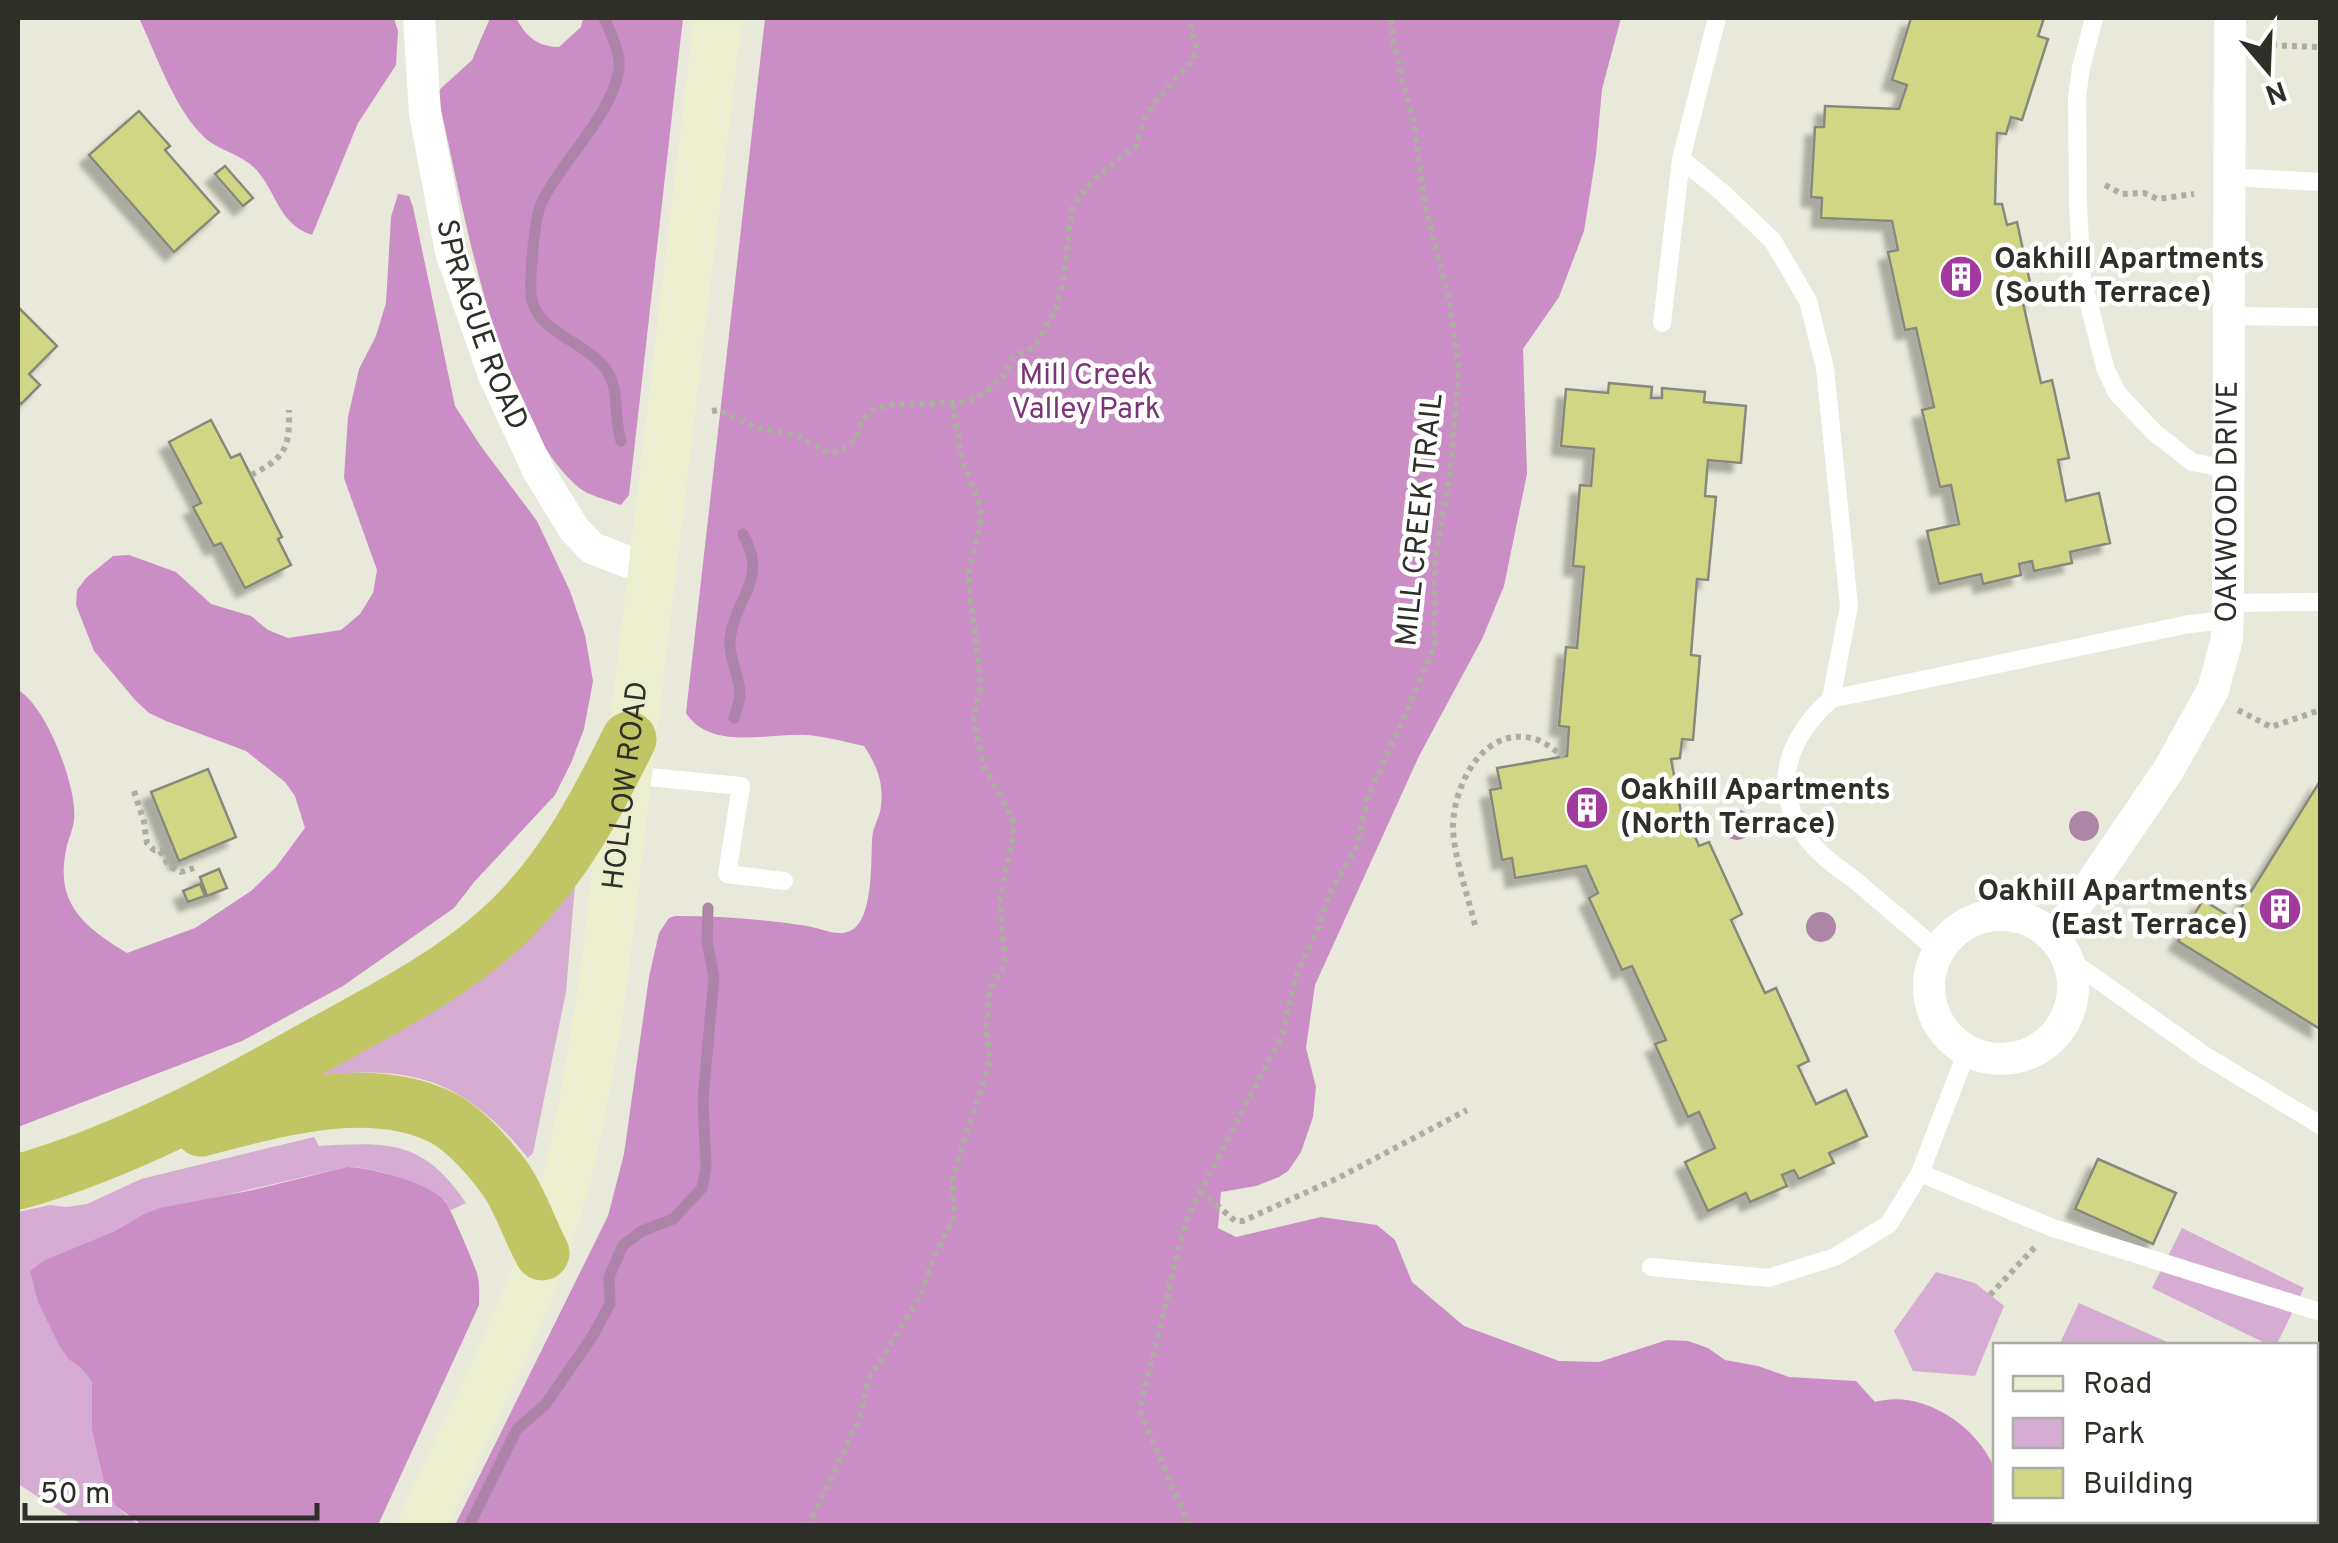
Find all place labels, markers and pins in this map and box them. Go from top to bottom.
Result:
place label: Oakhill Apartments (South Terrace) [1994,242,2265,313]
building icon: Oakhill Apartments (South Terrace) [1938,254,1984,300]
place label: Oakhill Apartments (North Terrace) [1620,773,1891,844]
building icon: Oakhill Apartments (North Terrace) [1564,785,1610,831]
place label: Oakhill Apartments (East Terrace) [1977,874,2248,945]
building icon: Oakhill Apartments (East Terrace) [2257,886,2303,932]

